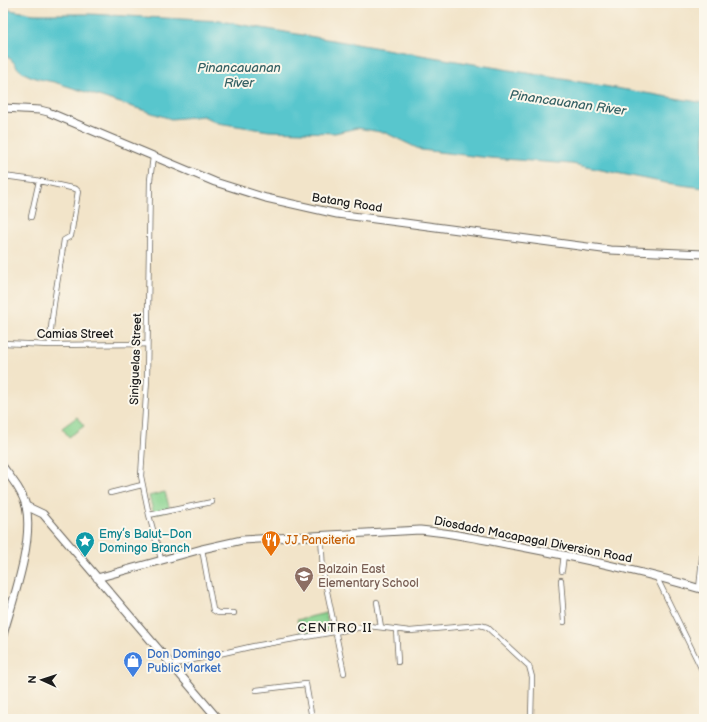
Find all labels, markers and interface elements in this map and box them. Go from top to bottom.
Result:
water label: Pinancauanan River [197,60,281,91]
water label: Pinancauanan River [509,87,628,119]
street label: Batang Road [311,190,383,216]
street label: Siniguelas Street [127,313,145,405]
street label: Camias Street [37,327,114,342]
street label: Diosdado Macapagal Diversion Road [433,513,633,567]
place label: Emy’s Balut–Don Domingo Branch [99,527,192,556]
restaurant icon: JJ Panciteria [260,529,282,557]
place icon: Emy’s Balut–Don Domingo Branch [74,530,96,558]
place label: JJ Panciteria [285,533,356,548]
place label: Balzain East Elementary School [318,562,419,591]
school or university icon: Balzain East Elementary School [293,565,315,593]
district label: CENTRO II [297,620,373,636]
place label: Don Domingo Public Market [147,647,221,676]
shop icon: Don Domingo Public Market [122,650,144,678]
north arrow [22,660,62,700]
text: N [26,675,39,684]

